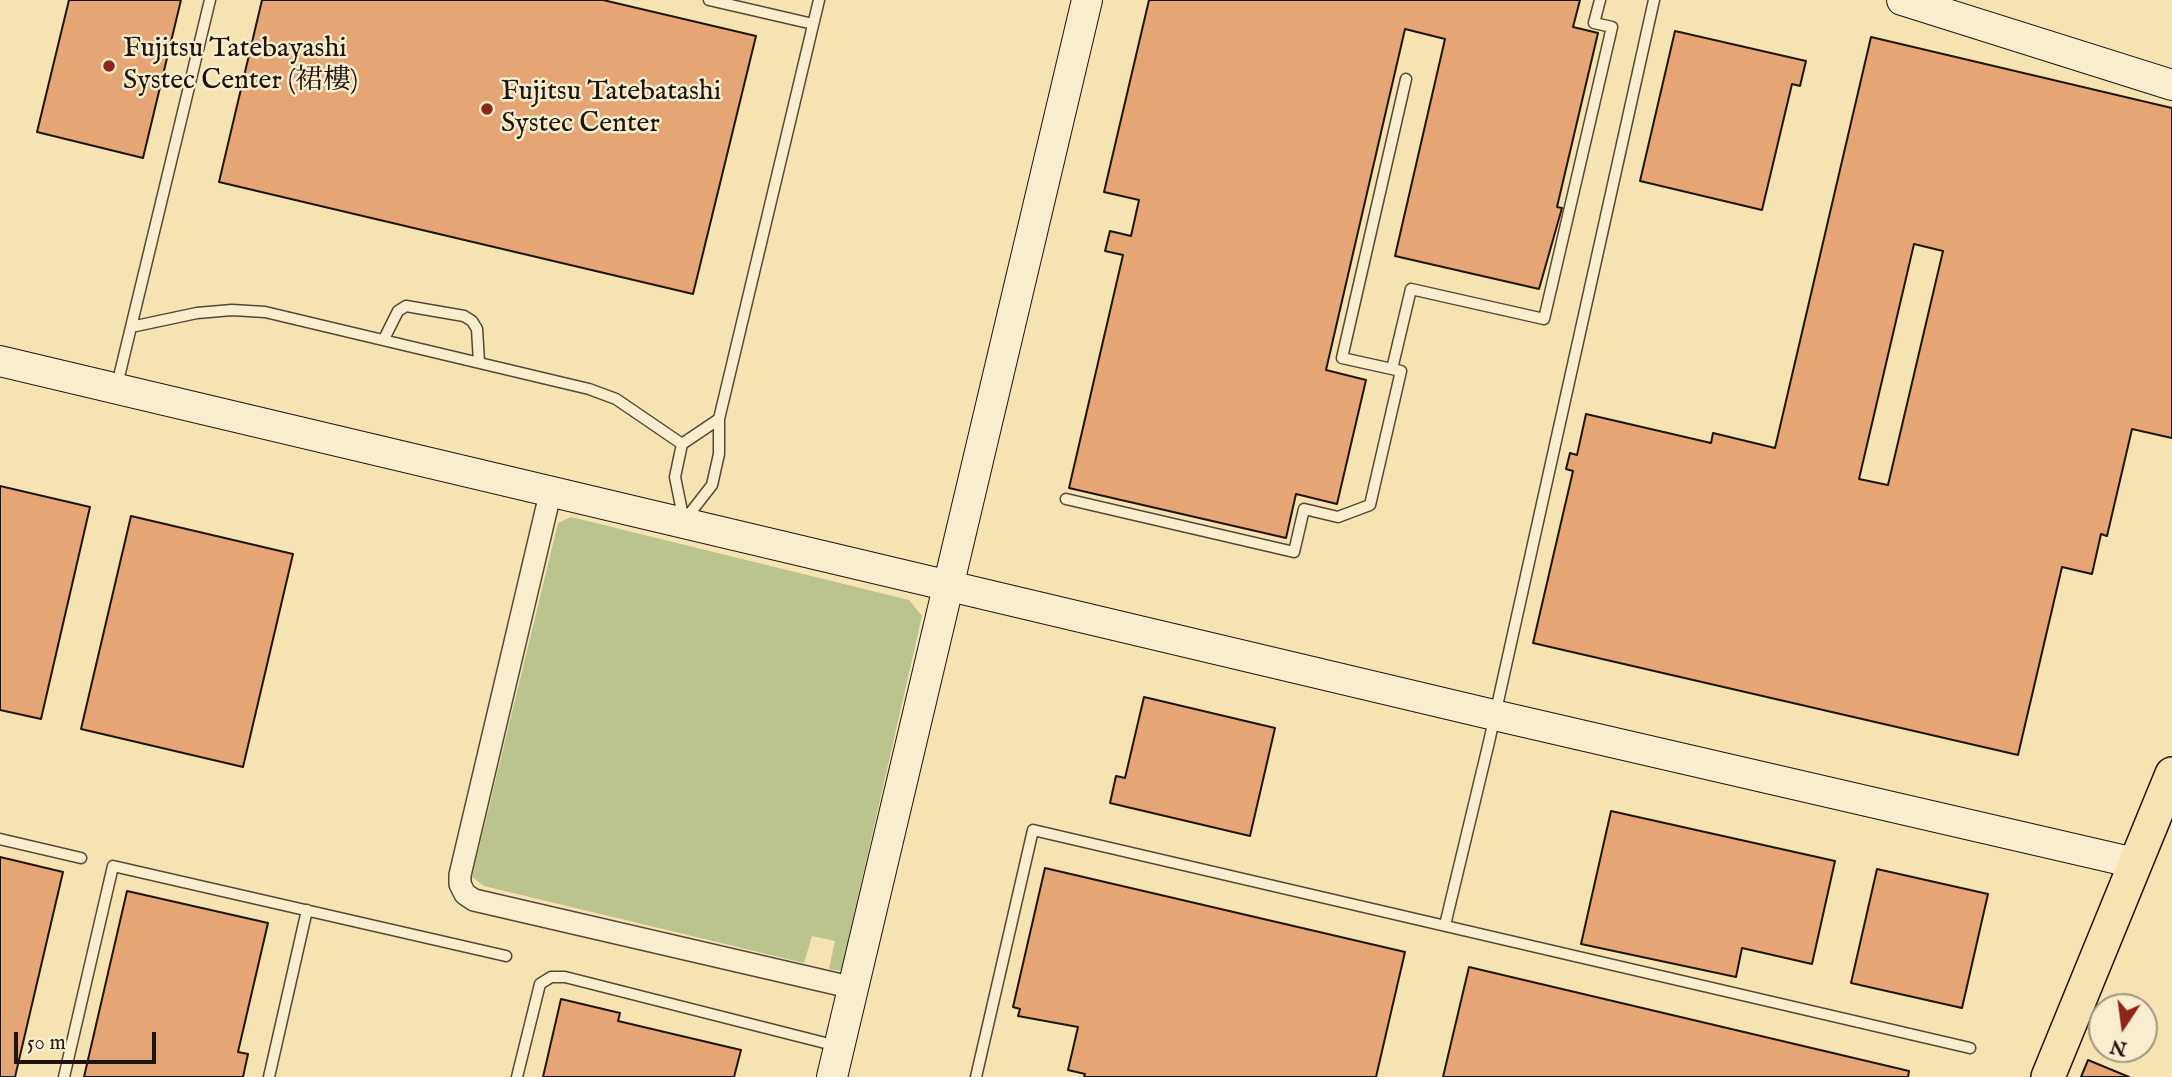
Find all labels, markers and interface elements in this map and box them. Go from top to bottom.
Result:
place label: Fujitsu Tatebayashi Systec Center (裙樓) [123,33,358,99]
marker: Fujitsu Tatebayashi Systec Center (裙樓) [101,58,117,74]
place label: Fujitsu Tatebatashi Systec Center [501,76,721,142]
marker: Fujitsu Tatebatashi Systec Center [479,101,495,117]
north arrow [2088,993,2158,1063]
scale bar [18,1018,159,1062]
text: 50 m [27,1030,66,1057]
text: N [2108,1033,2129,1060]

